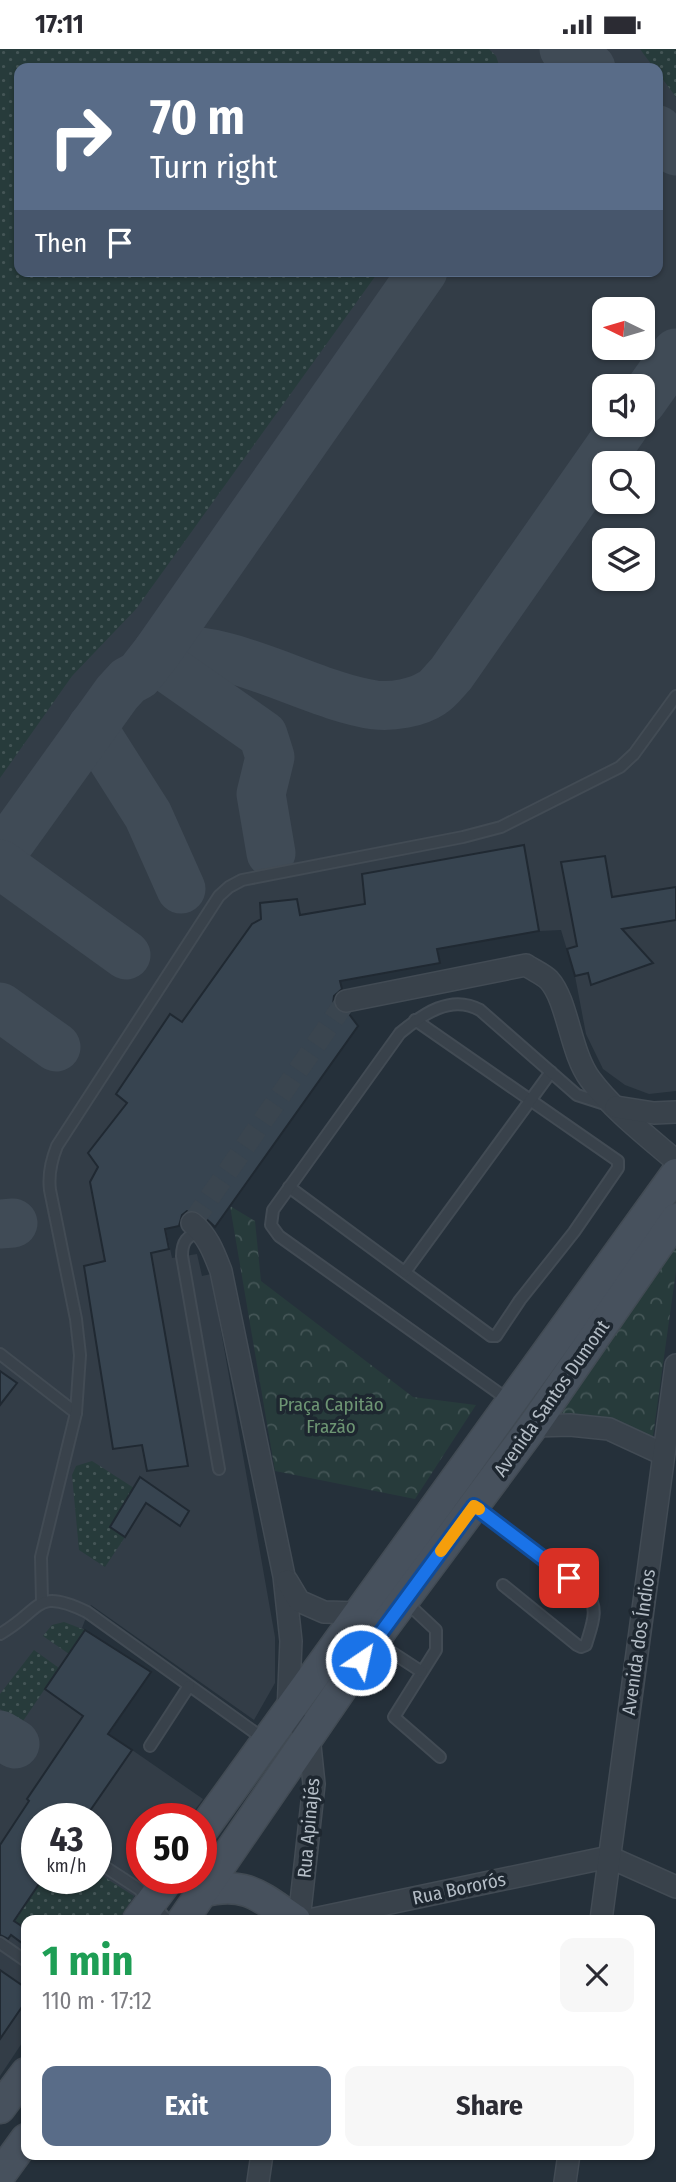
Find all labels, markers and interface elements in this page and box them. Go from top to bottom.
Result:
text: 17:11 [35,9,84,40]
text: 70 m [150,88,245,147]
icon: right [35,91,126,182]
text: Turn right [150,148,277,186]
icon: arrive [101,224,139,262]
text: Then [35,228,87,259]
north arrow [592,297,654,361]
map controls [592,297,655,591]
button: sound [592,374,655,437]
button: search [592,451,655,514]
button: layers [592,528,655,591]
street label: Avenida Santos Dumont [489,1315,615,1481]
park label: Praça Capitão Frazão [278,1393,384,1438]
pin [539,1548,599,1608]
icon: arrive [550,1559,588,1597]
street label: Avenida dos Índios [617,1568,660,1717]
position arrow [324,1623,398,1697]
street label: Rua Apinajés [293,1777,324,1879]
speed limit sign: 50 [126,1803,217,1894]
text: 43 [49,1818,84,1860]
text: km/h [46,1855,87,1877]
street label: Rua Bororós [410,1867,508,1910]
text: 1 min [42,1936,133,1986]
button: close [560,1938,634,2012]
text: 110 m · 17:12 [42,1987,152,2015]
button: Exit [42,2066,331,2146]
button: Share [345,2066,634,2146]

